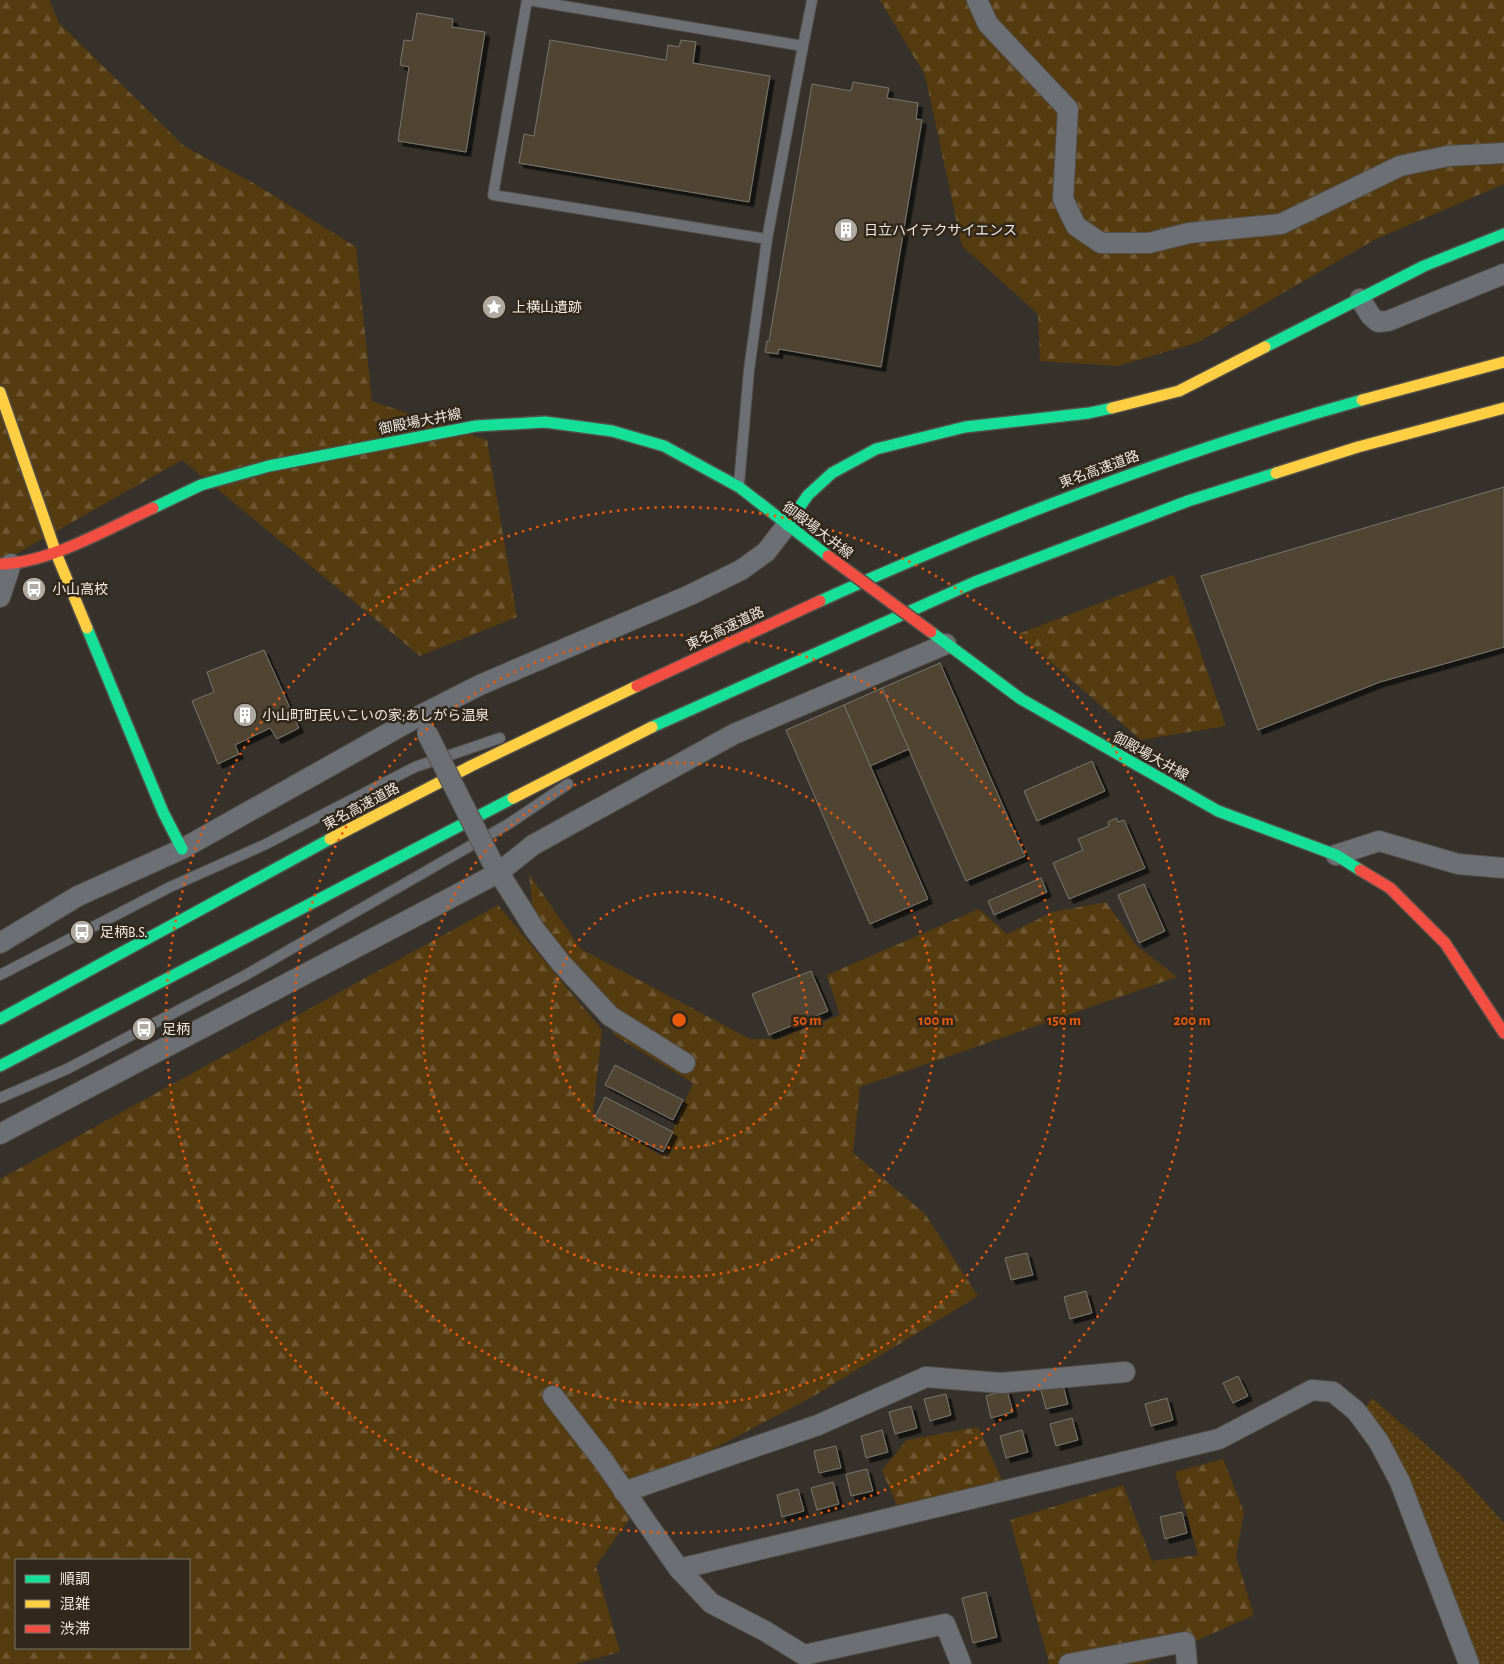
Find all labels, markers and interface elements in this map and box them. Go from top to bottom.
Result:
building icon: 日立ハイテクサイエンス [833,217,859,243]
place label: 日立ハイテクサイエンス [864,223,1017,238]
place icon: 上横山遺跡 [481,294,507,320]
place label: 上横山遺跡 [512,300,582,315]
street label: 御殿場大井線 [377,405,463,437]
street label: 東名高速道路 [1057,448,1141,491]
street label: 御殿場大井線 [780,498,856,562]
bus stop icon: 小山高校 [21,576,47,602]
place label: 小山高校 [52,582,108,597]
street label: 東名高速道路 [684,604,766,653]
building icon: 小山町町民いこいの家;あしがら温泉 [232,702,258,728]
place label: 小山町町民いこいの家;あしがら温泉 [262,707,489,723]
street label: 御殿場大井線 [1110,729,1192,783]
street label: 東名高速道路 [321,780,402,833]
bus stop icon: 足柄B.S. [69,919,95,945]
place label: 足柄B.S. [100,925,147,940]
centre of rings [670,1011,688,1029]
text: 50 m [793,1013,821,1028]
text: 100 m [918,1013,954,1028]
text: 150 m [1047,1013,1081,1028]
text: 200 m [1173,1013,1211,1028]
bus stop icon: 足柄 [131,1016,157,1042]
place label: 足柄 [162,1022,190,1037]
legend [15,1559,190,1649]
text: 順調 [60,1572,90,1587]
text: 混雑 [60,1596,90,1612]
text: 渋滞 [60,1621,90,1637]

